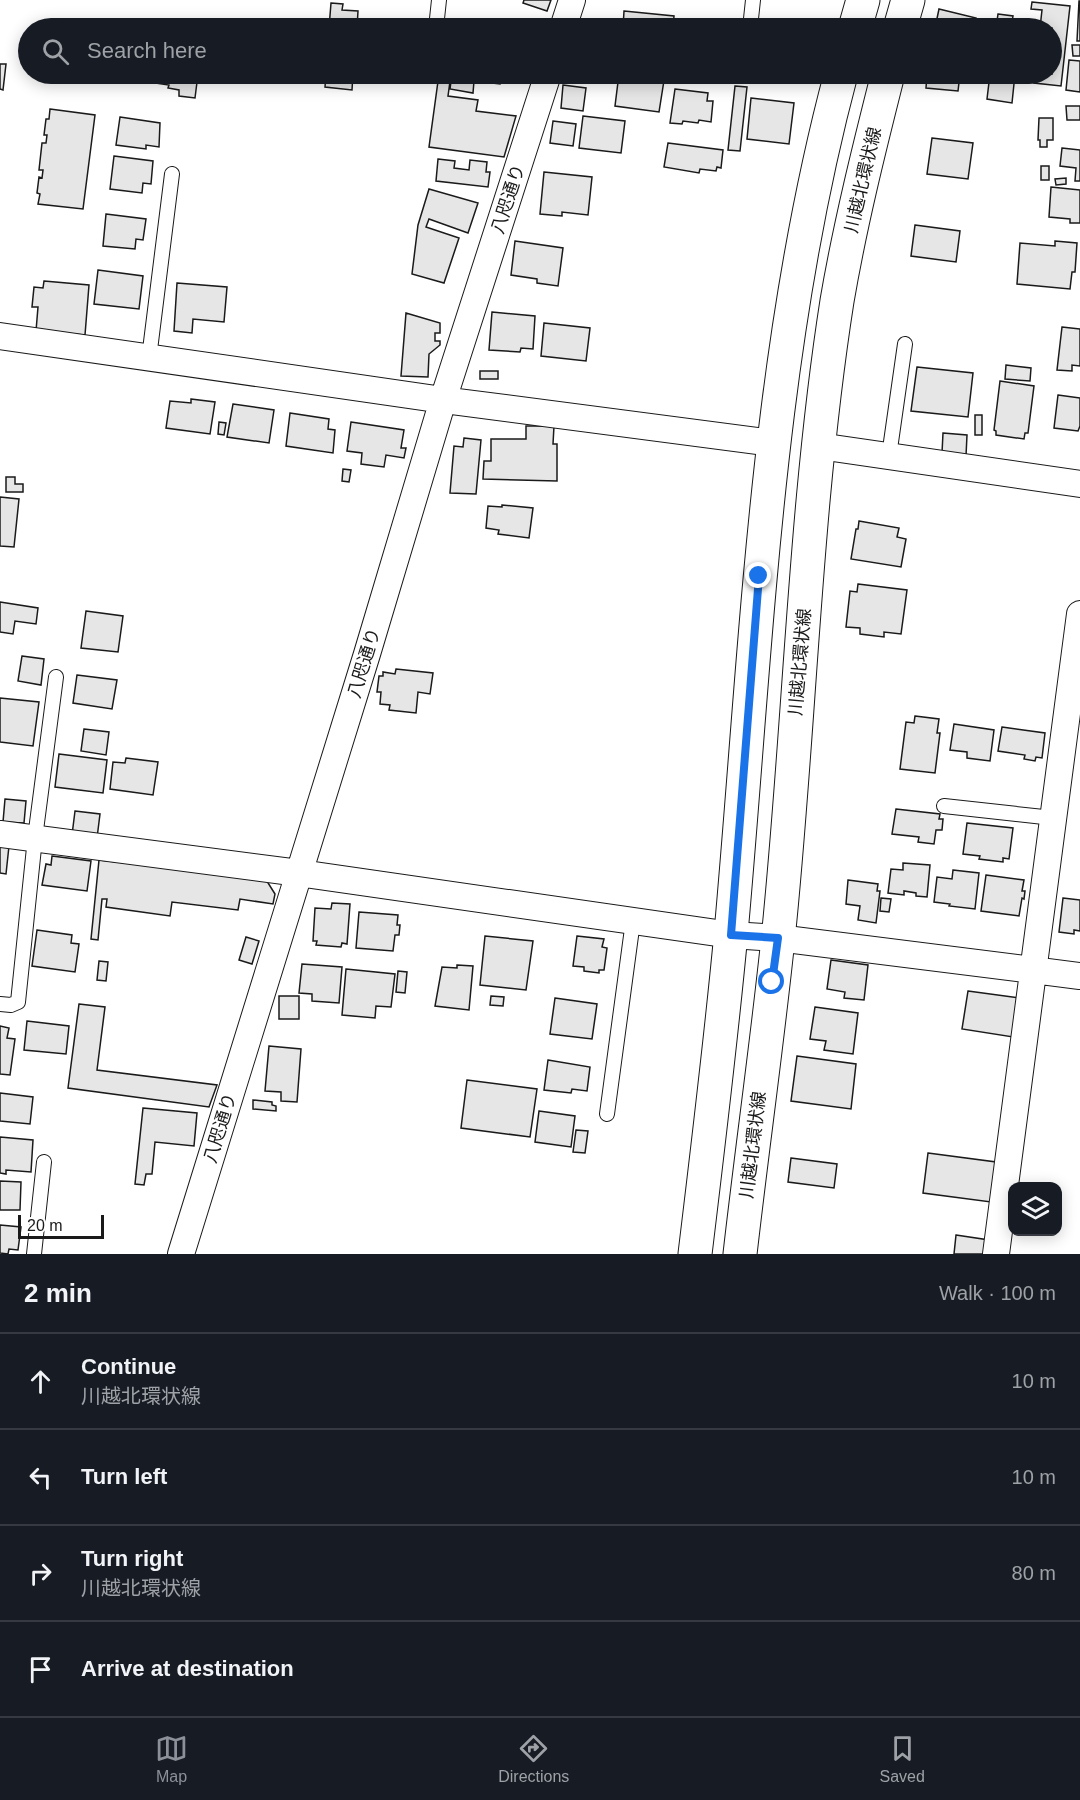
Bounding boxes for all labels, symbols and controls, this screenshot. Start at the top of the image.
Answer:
search box [18,18,1062,84]
icon: search [39,35,72,68]
text: Search here [87,38,207,63]
street label: 川越北環状線 [841,125,885,235]
street label: 八咫通り [487,162,529,236]
route end [745,562,771,588]
street label: 川越北環状線 [785,607,815,717]
street label: 八咫通り [344,626,384,700]
route start [758,968,784,994]
street label: 川越北環状線 [736,1090,770,1200]
street label: 八咫通り [200,1091,240,1165]
map controls [1008,1182,1062,1236]
button: layers [1008,1182,1062,1236]
scale bar [18,1212,104,1240]
text: 20 m [27,1217,63,1234]
text: 2 min [24,1278,92,1308]
text: Walk · 100 m [939,1282,1056,1304]
text: Continue [81,1354,176,1379]
icon: ahead [24,1365,57,1398]
text: 10 m [1012,1370,1056,1392]
text: 川越北環状線 [81,1385,201,1407]
icon: left [24,1461,57,1494]
text: Turn left [81,1464,167,1489]
text: 10 m [1012,1466,1056,1488]
text: Turn right [81,1546,183,1571]
icon: right [24,1557,57,1590]
text: 80 m [1012,1562,1056,1584]
text: 川越北環状線 [81,1577,201,1599]
icon: arrive [24,1653,57,1686]
text: Arrive at destination [81,1656,294,1681]
tab: Map [155,1732,188,1786]
tab: Directions [498,1732,569,1786]
tab: Saved [880,1732,925,1786]

